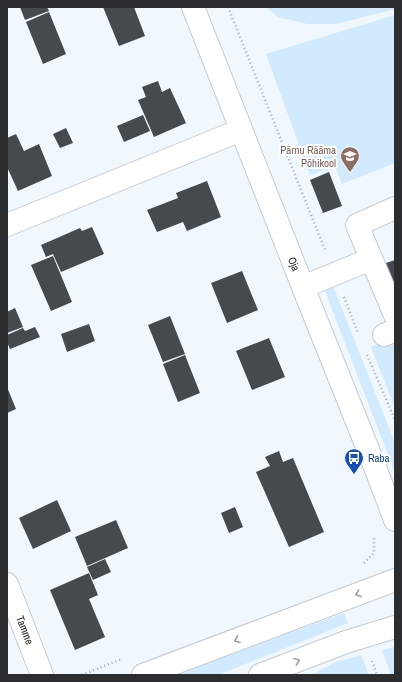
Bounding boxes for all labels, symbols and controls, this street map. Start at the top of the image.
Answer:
place label: Pärnu Rääma Põhikool [280,143,336,170]
school or university icon: Pärnu Rääma Põhikool [339,145,361,173]
street label: Oja [285,255,303,273]
bus stop icon: Raba [343,447,365,475]
place label: Raba [368,451,390,465]
one-way arrow [355,589,362,597]
street label: Tamme [13,614,37,646]
one-way arrow [233,635,240,643]
one-way arrow [293,658,300,666]

